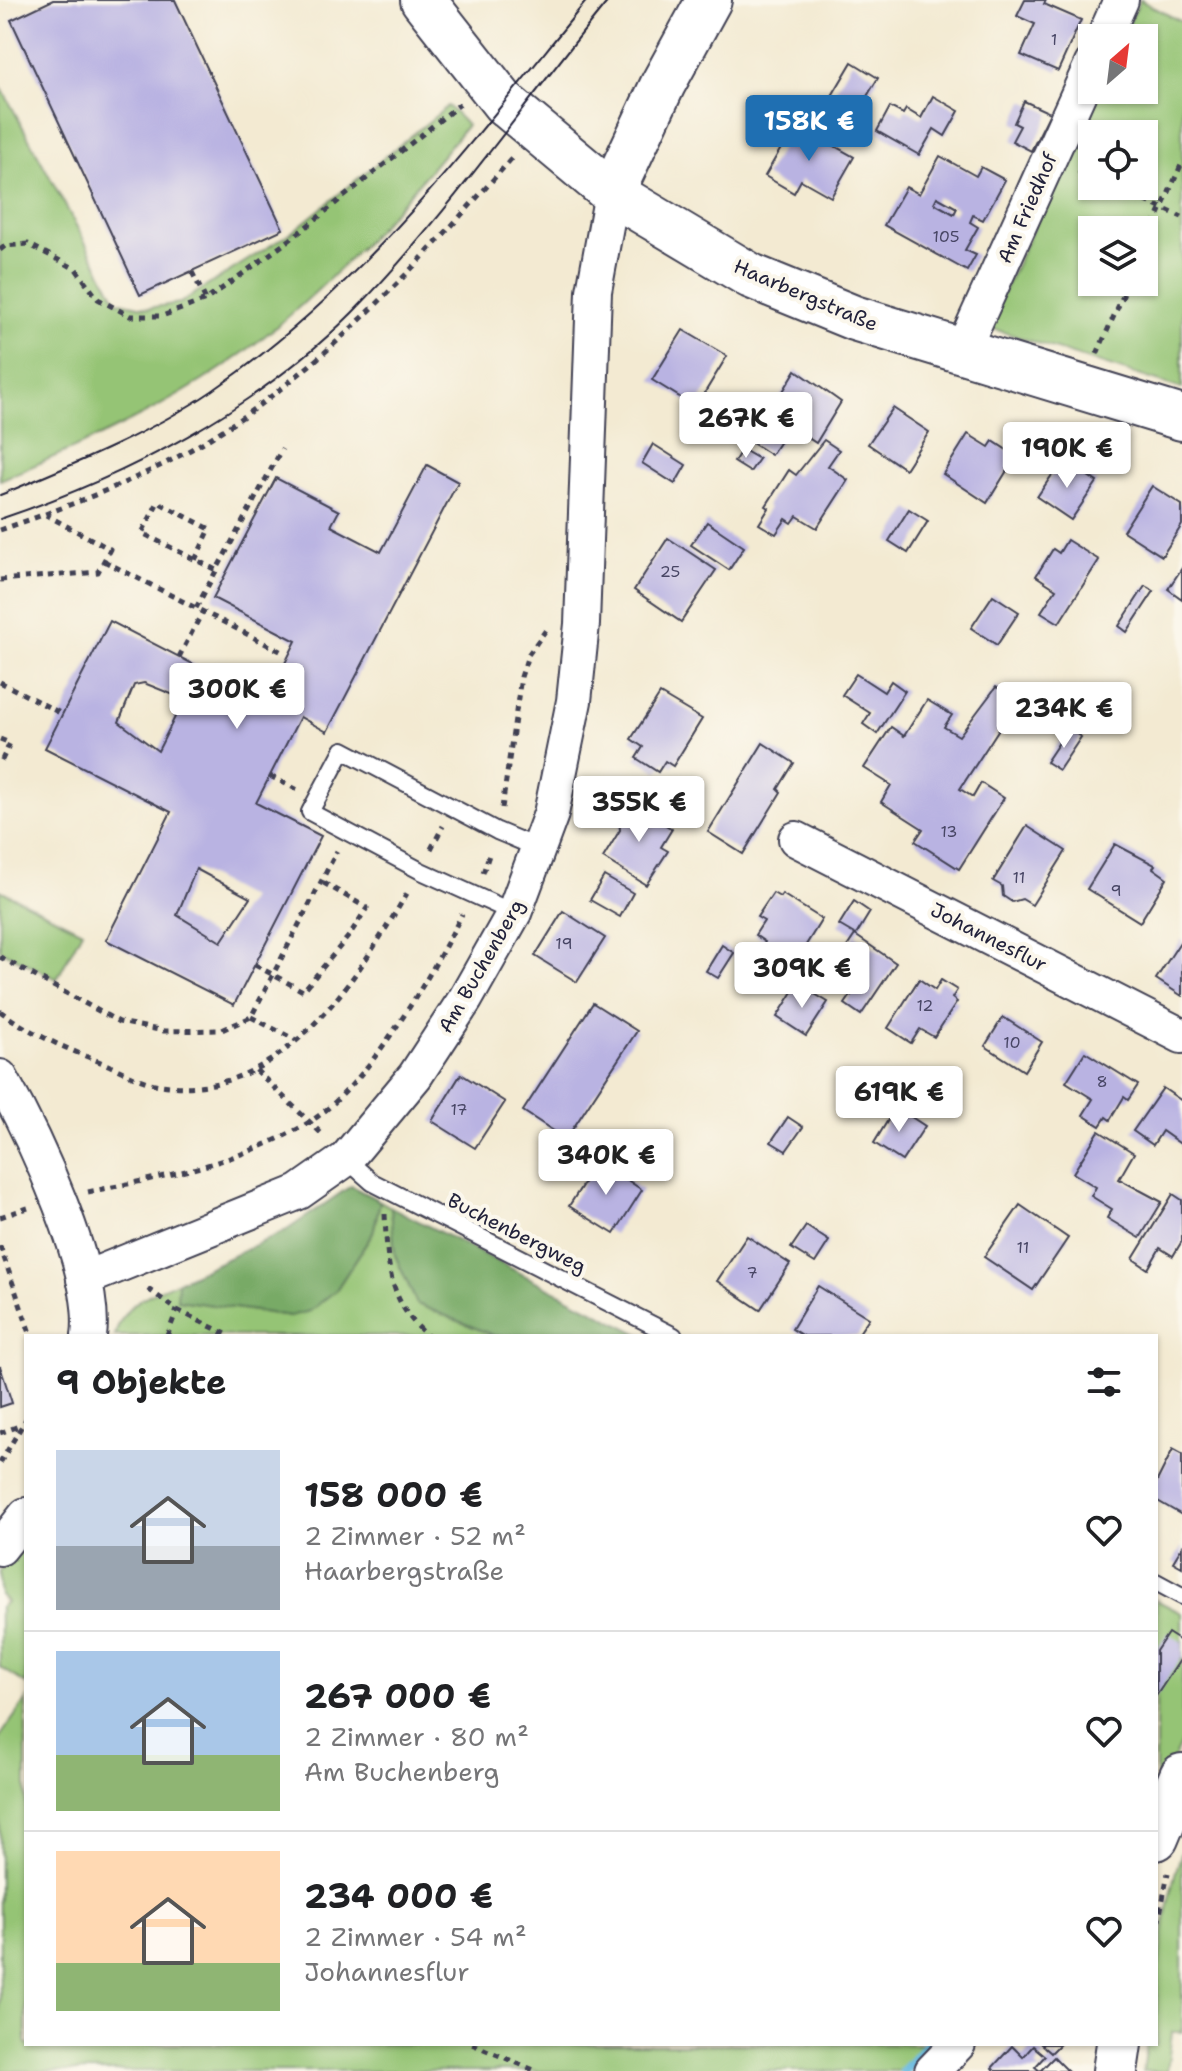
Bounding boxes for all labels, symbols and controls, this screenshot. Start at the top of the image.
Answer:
north arrow [1078,24,1158,104]
map controls [1078,24,1158,296]
house number: 1 [1051,29,1057,50]
pin: 158K € [744,95,874,163]
text: 158K € [764,103,854,138]
button: locate [1078,120,1158,200]
street label: Am Friedhof [991,148,1063,267]
button: layers [1078,216,1158,296]
house number: 105 [932,226,960,247]
street label: Haarbergstraße [730,253,882,337]
pin: 267K € [681,392,811,460]
text: 267K € [697,400,795,435]
pin: 190K € [1002,422,1132,490]
text: 190K € [1021,430,1113,465]
house number: 25 [660,561,680,582]
pin: 300K € [172,663,302,731]
text: 300K € [187,671,287,706]
pin: 234K € [999,682,1129,750]
text: 234K € [1015,690,1113,725]
pin: 355K € [574,776,704,844]
text: 355K € [591,784,687,819]
house number: 13 [940,821,958,842]
house number: 11 [1013,867,1025,888]
house number: 9 [1110,880,1122,901]
street label: Am Buchenberg [432,894,530,1038]
street label: Johannesflur [926,897,1052,977]
house number: 19 [555,933,573,954]
pin: 309K € [737,942,867,1010]
text: 309K € [752,950,852,985]
house number: 12 [916,995,934,1016]
house number: 10 [1003,1032,1021,1053]
pin: 619K € [834,1066,964,1134]
house number: 8 [1096,1071,1108,1092]
text: 619K € [854,1074,944,1109]
house number: 17 [450,1099,468,1120]
pin: 340K € [541,1129,671,1197]
text: 340K € [556,1137,656,1172]
street label: Buchenbergweg [443,1187,591,1279]
house number: 11 [1017,1237,1029,1258]
house number: 7 [746,1262,758,1283]
text: 9 Objekte [56,1359,227,1405]
icon: filters [1082,1360,1126,1404]
text: 158 000 € [304,1472,483,1518]
icon: home [120,1482,216,1578]
icon: heart [1082,1508,1126,1552]
text: 2 Zimmer · 52 m² [304,1518,526,1553]
text: Haarbergstraße [304,1553,504,1588]
text: 267 000 € [304,1673,491,1719]
icon: home [120,1683,216,1779]
icon: heart [1082,1709,1126,1753]
text: 2 Zimmer · 80 m² [304,1719,529,1754]
text: Am Buchenberg [304,1754,499,1789]
text: 234 000 € [304,1873,493,1919]
icon: home [120,1883,216,1979]
icon: heart [1082,1909,1126,1953]
text: 2 Zimmer · 54 m² [304,1919,527,1954]
text: Johannesflur [304,1954,470,1989]

